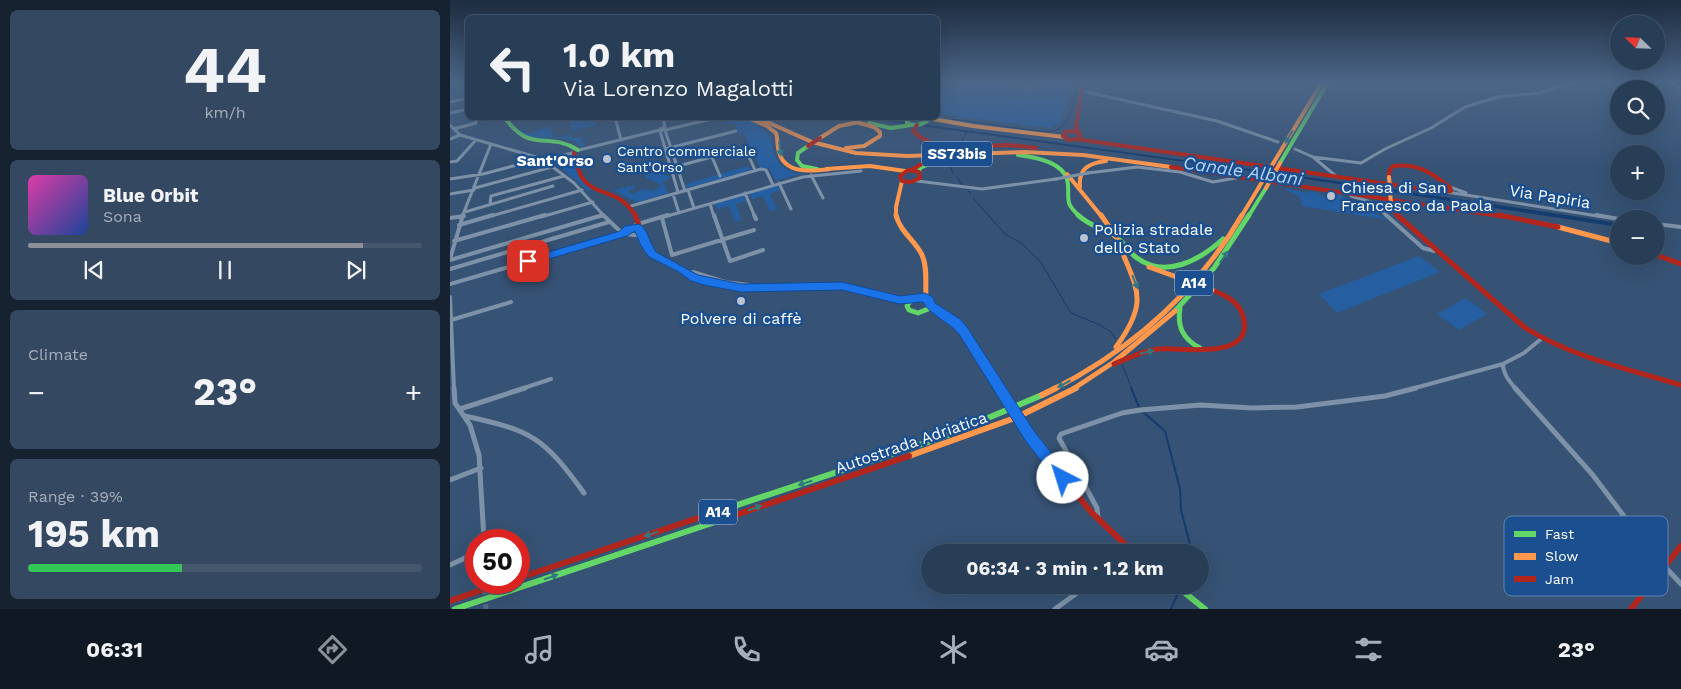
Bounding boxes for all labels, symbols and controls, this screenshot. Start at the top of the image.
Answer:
north arrow [1610,15,1665,70]
map controls [1610,15,1665,265]
text: 44 [183,32,267,108]
text: 1.0 km [563,34,675,76]
icon: left [480,35,545,100]
text: Via Lorenzo Magalotti [563,76,794,101]
button: search [1610,80,1665,135]
text: km/h [204,103,246,122]
one-way arrow [1284,130,1293,143]
one-way arrow [776,141,784,157]
road number: SS73bis [922,142,992,166]
place label: Centro commerciale Sant'Orso [617,143,756,175]
button: + [1610,145,1665,200]
district label: Sant'Orso [516,151,594,170]
water label: Canale Albani [1182,152,1306,189]
marker: Centro commerciale Sant'Orso [601,153,613,165]
place label: Chiesa di San Francesco da Paola [1341,178,1493,215]
street label: Via Papiria [1508,181,1592,212]
text: Blue Orbit [103,184,198,207]
marker: Chiesa di San Francesco da Paola [1325,190,1337,202]
text: Sona [103,207,142,226]
button: − [1610,210,1665,265]
place label: Polizia stradale dello Stato [1094,220,1213,257]
marker: Polizia stradale dello Stato [1078,232,1090,244]
pin [507,240,549,282]
icon: arrive [514,247,542,275]
one-way arrow [1219,250,1229,263]
icon: previous [80,256,108,284]
icon: pause [211,256,239,284]
icon: next [342,256,370,284]
road number: A14 [1175,270,1213,296]
one-way arrow [1132,275,1139,290]
marker: Polvere di caffè [735,295,747,307]
place label: Polvere di caffè [680,309,802,328]
text: Climate [28,345,88,364]
one-way arrow [1139,348,1154,356]
text: 23° [193,370,257,414]
text: − [28,376,45,409]
text: + [405,376,422,409]
one-way arrow [1057,379,1071,388]
street label: Autostrada Adriatica [833,408,990,477]
position arrow [1036,451,1088,503]
one-way arrow [798,480,813,487]
text: Range · 39% [28,487,123,506]
road number: A14 [699,500,737,524]
one-way arrow [747,504,762,512]
text: 195 km [28,512,160,556]
legend [1504,516,1668,596]
text: Fast [1545,526,1574,542]
speed limit sign: 50 [465,529,530,594]
one-way arrow [643,530,658,538]
text: Slow [1545,548,1578,564]
text: 06:34 · 3 min · 1.2 km [966,557,1164,580]
text: Jam [1545,571,1574,587]
one-way arrow [543,573,558,580]
icon: directions [315,632,350,667]
icon: music [522,632,557,667]
icon: phone [729,632,764,667]
icon: climate [936,632,971,667]
icon: car [1144,632,1179,667]
icon: filters [1351,632,1386,667]
text: 06:31 [86,637,143,662]
text: 23° [1558,637,1595,662]

